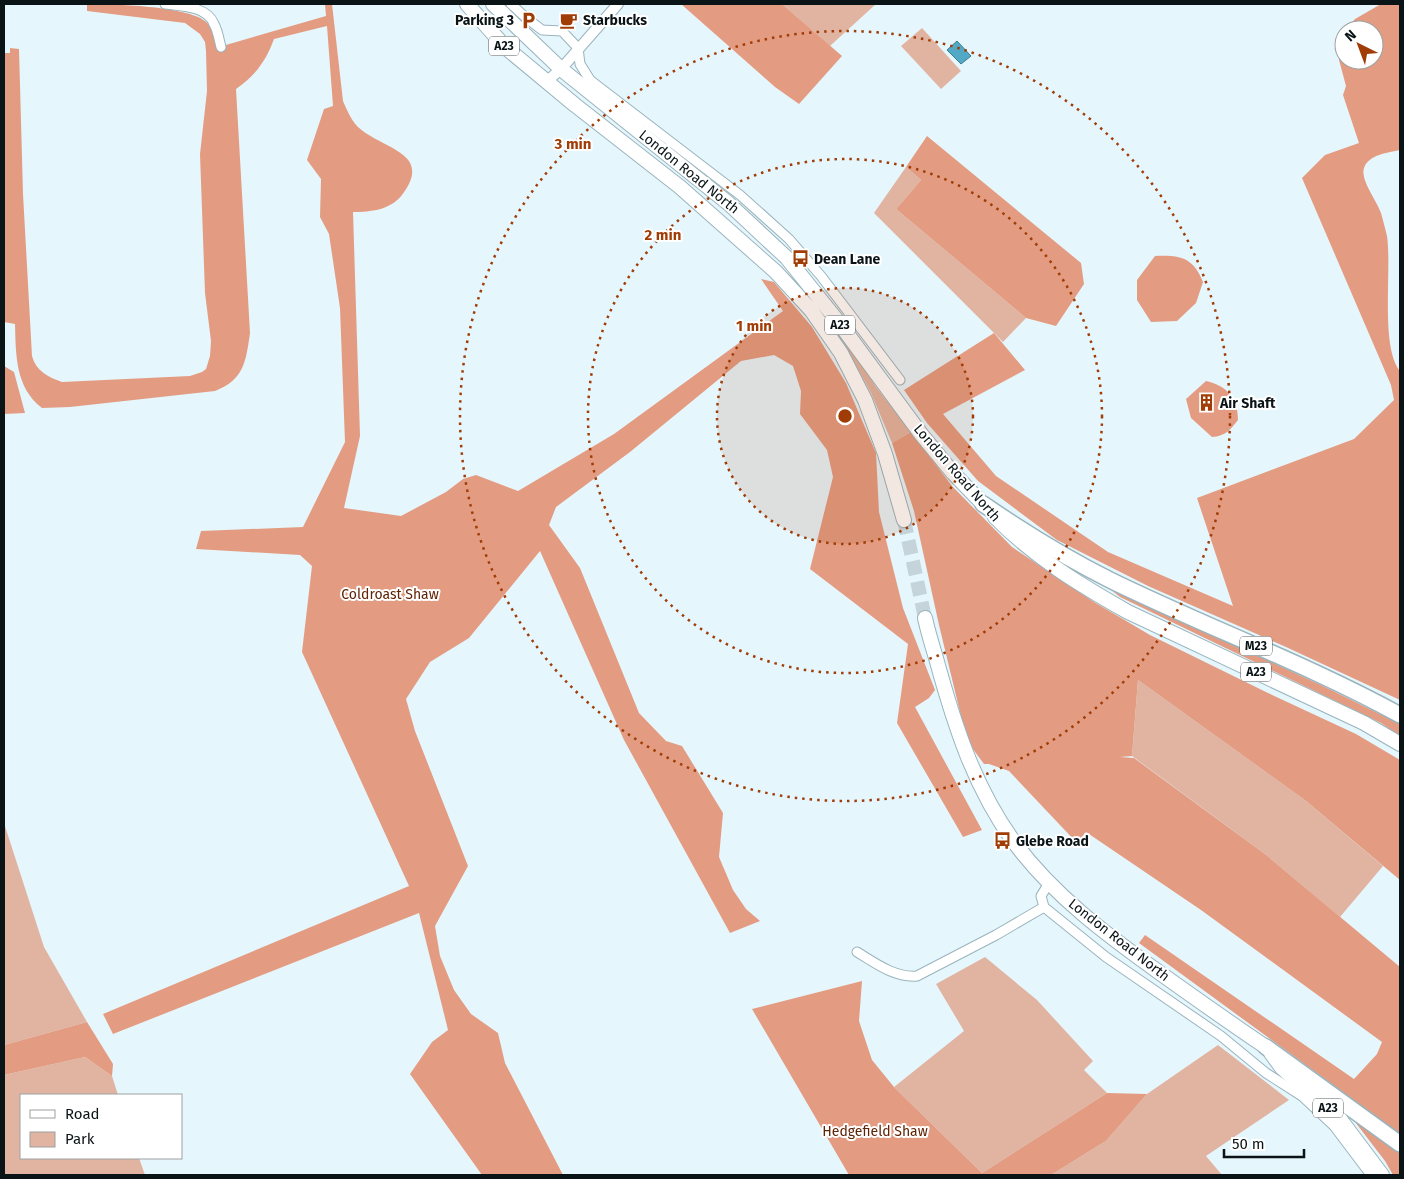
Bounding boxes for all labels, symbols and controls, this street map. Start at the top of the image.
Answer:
parking icon: Parking 3 [518,10,538,30]
cafe icon: Starbucks [559,10,579,30]
place label: Parking 3 [455,12,514,29]
place label: Starbucks [583,12,647,29]
north arrow [1334,20,1384,70]
text: N [1341,26,1360,45]
road number: A23 [489,36,519,56]
street label: London Road North [636,126,742,218]
text: 3 min [554,135,591,153]
text: 2 min [645,226,681,244]
bus stop icon: Dean Lane [790,249,810,269]
place label: Dean Lane [814,251,881,268]
road number: A23 [825,316,855,334]
text: 1 min [736,317,772,335]
building icon: Air Shaft [1196,393,1216,413]
place label: Air Shaft [1219,395,1276,412]
centre of rings [836,407,854,425]
street label: London Road North [910,421,1004,525]
park label: Coldroast Shaw [341,586,439,603]
road number: M23 [1240,636,1272,656]
road number: A23 [1241,662,1271,682]
bus stop icon: Glebe Road [992,831,1012,851]
place label: Glebe Road [1016,833,1089,850]
street label: London Road North [1065,895,1173,985]
legend [20,1094,182,1159]
road number: A23 [1313,1098,1343,1118]
text: Road [65,1105,100,1123]
park label: Hedgefield Shaw [822,1123,928,1140]
scale bar [1224,1126,1304,1158]
text: Park [65,1130,95,1148]
text: 50 m [1232,1135,1265,1153]

